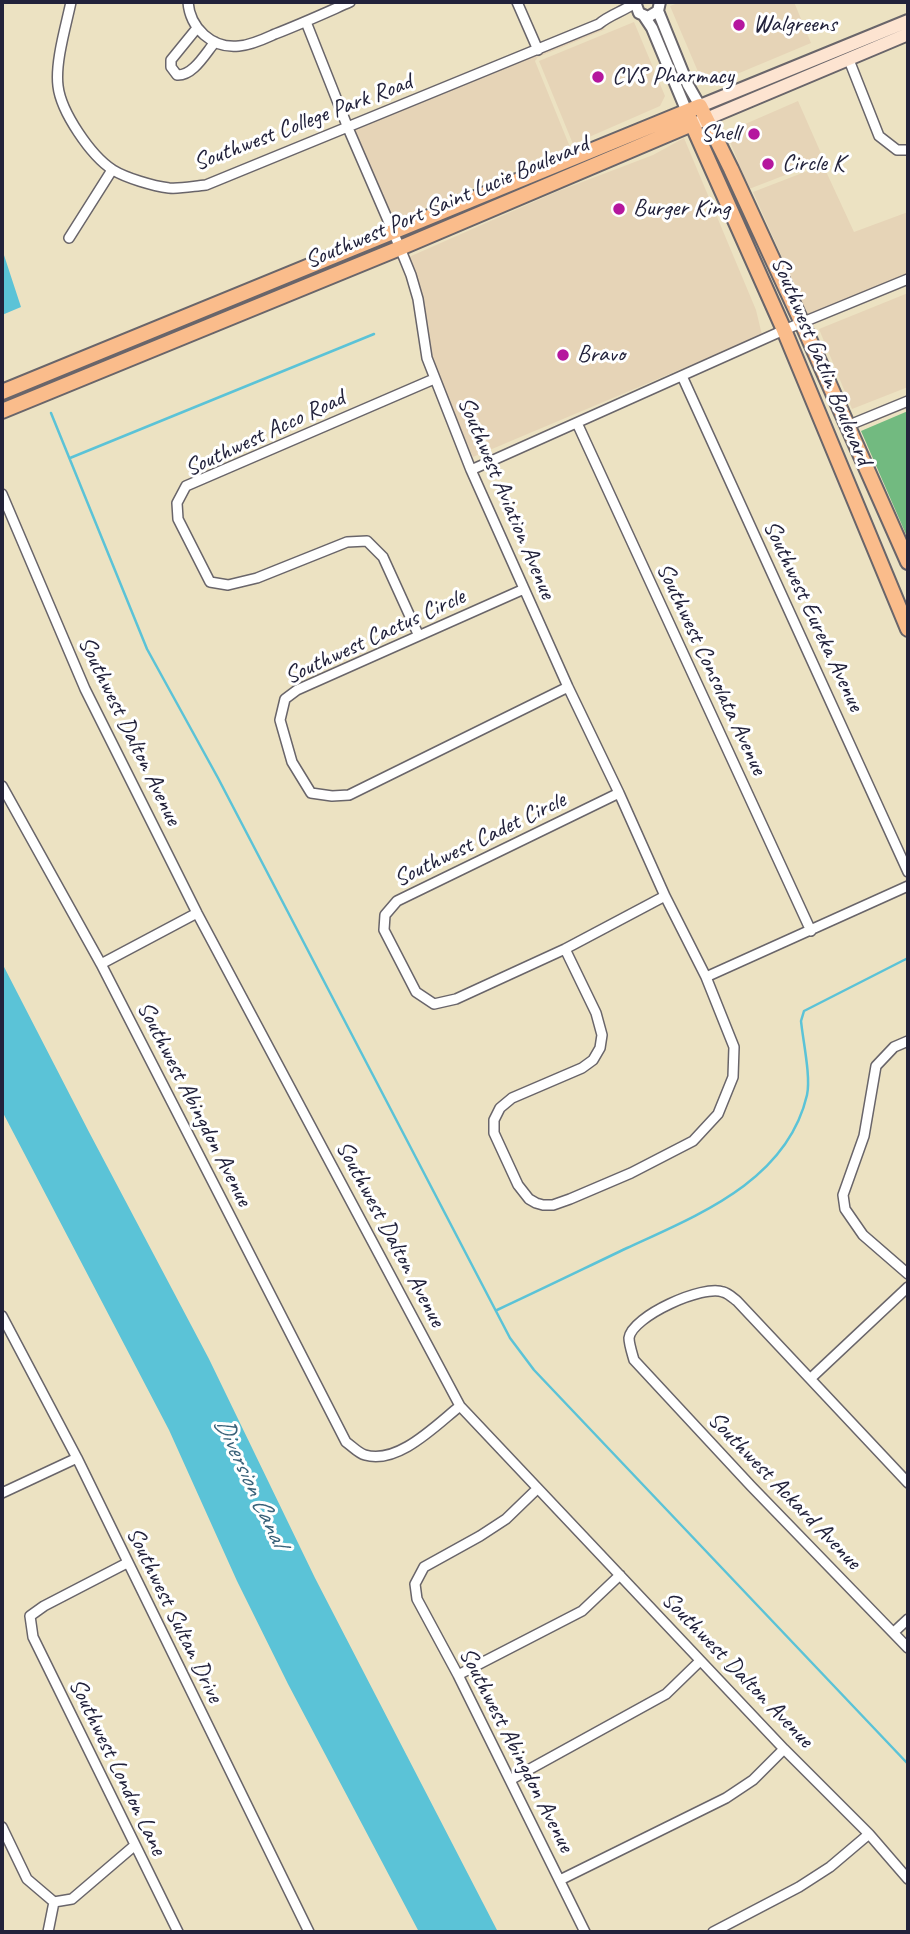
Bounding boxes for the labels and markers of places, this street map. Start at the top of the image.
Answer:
place label: Walgreens [753,11,837,39]
marker: Walgreens [731,17,747,33]
place label: CVS Pharmacy [612,63,734,91]
marker: CVS Pharmacy [590,69,606,85]
place label: Shell [701,120,740,148]
marker: Shell [746,126,762,142]
place label: Circle K [782,150,844,178]
marker: Circle K [760,156,776,172]
place label: Burger King [633,195,730,223]
marker: Burger King [611,201,627,217]
place label: Bravo [577,341,625,369]
marker: Bravo [555,347,571,363]

